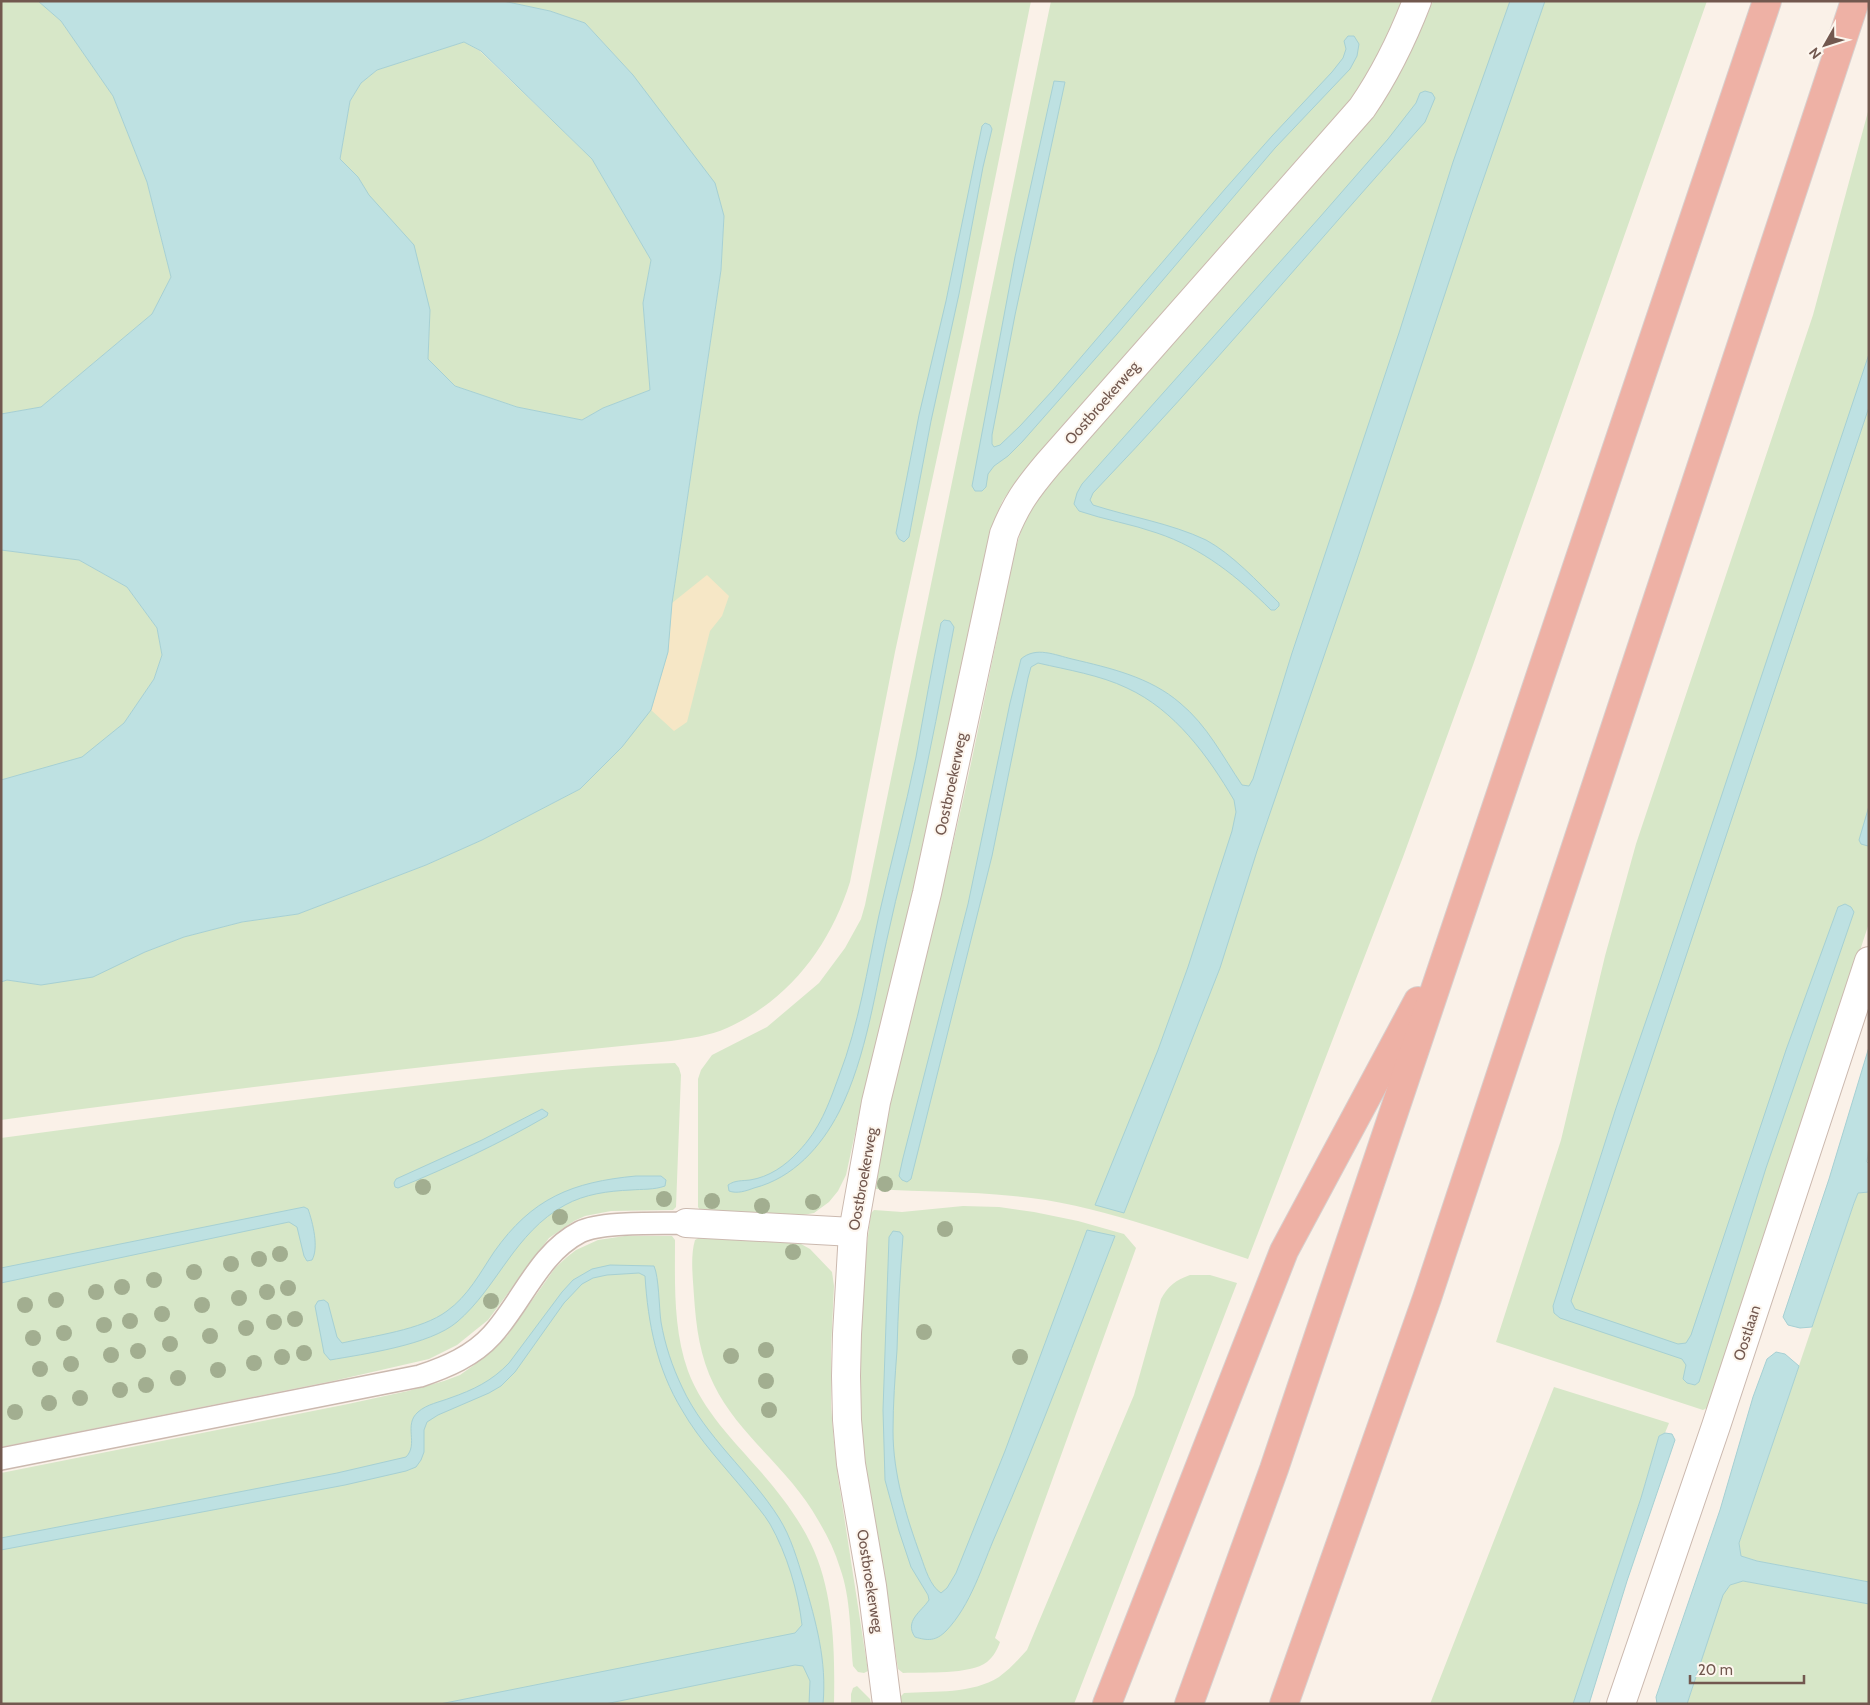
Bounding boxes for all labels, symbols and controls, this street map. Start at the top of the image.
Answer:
north arrow [1800,20,1850,70]
text: N [1805,44,1825,63]
street label: Oostbroekerweg [1061,357,1143,448]
street label: Oostbroekerweg [931,730,971,837]
street label: Oostbroekerweg [845,1125,881,1232]
street label: Oostlaan [1730,1303,1764,1363]
street label: Oostbroekerweg [853,1528,887,1635]
scale bar [1690,1652,1804,1684]
text: 20 m [1698,1661,1733,1679]

